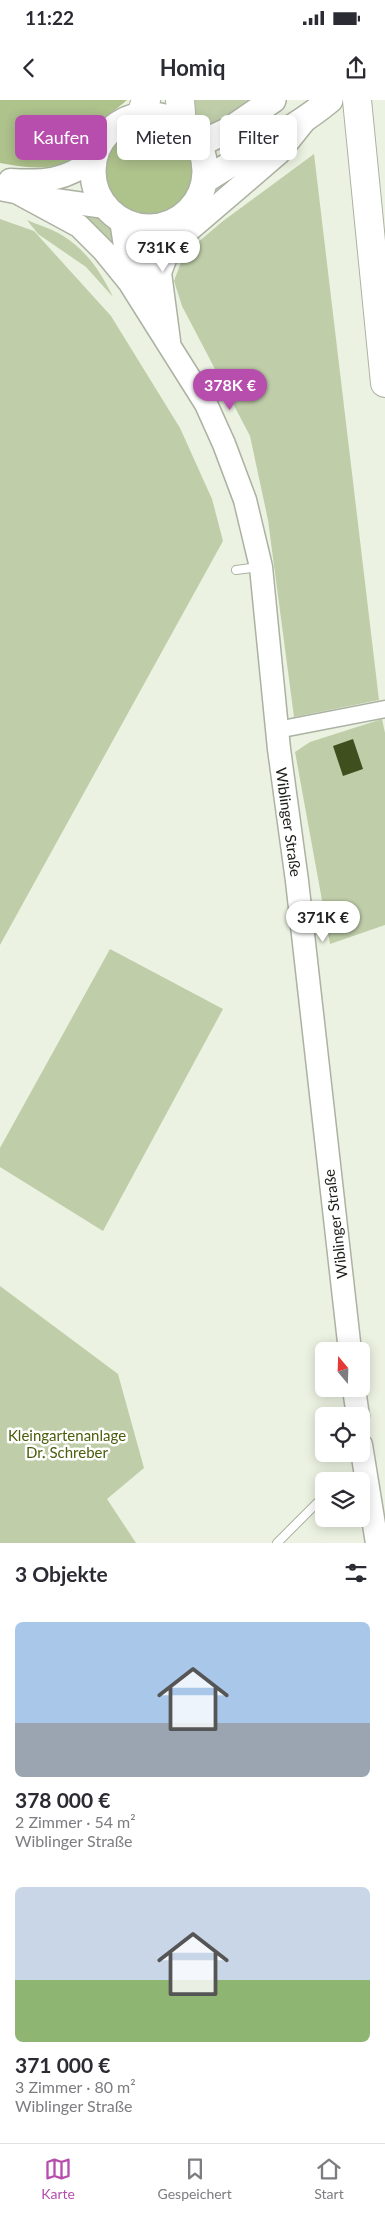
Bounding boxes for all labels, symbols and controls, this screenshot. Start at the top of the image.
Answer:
text: 11:22 [25,6,74,29]
icon: back [15,54,43,82]
text: Homiq [160,54,225,81]
icon: share [342,54,370,82]
chip: Kaufen [15,115,107,160]
chip: Mieten [117,115,210,160]
chip: Filter [220,115,297,160]
pin: 731K € [122,230,204,273]
text: 731K € [137,237,189,256]
pin: 378K € [189,368,271,411]
text: 378K € [204,375,256,394]
street label: Wiblinger Straße [272,766,306,878]
pin: 371K € [282,900,364,943]
text: 371K € [297,907,349,926]
street label: Wiblinger Straße [319,1168,351,1280]
north arrow [315,1342,370,1398]
map controls [315,1342,370,1527]
button: locate [315,1407,370,1462]
park label: Kleingartenanlage Dr. Schreber [8,1426,126,1461]
button: layers [315,1472,370,1527]
icon: filters [342,1559,370,1587]
text: 3 Objekte [15,1561,108,1586]
icon: home [148,1654,238,1744]
text: 378 000 € [15,1787,110,1812]
text: 2 Zimmer · 54 m² [15,1812,136,1831]
text: Wiblinger Straße [15,1831,133,1850]
icon: home [148,1919,238,2009]
text: 371 000 € [15,2052,110,2077]
text: 3 Zimmer · 80 m² [15,2077,136,2096]
text: Wiblinger Straße [15,2096,133,2115]
tab: Karte [41,2155,75,2202]
tab: Gespeichert [158,2155,232,2202]
tab: Start [314,2155,344,2202]

